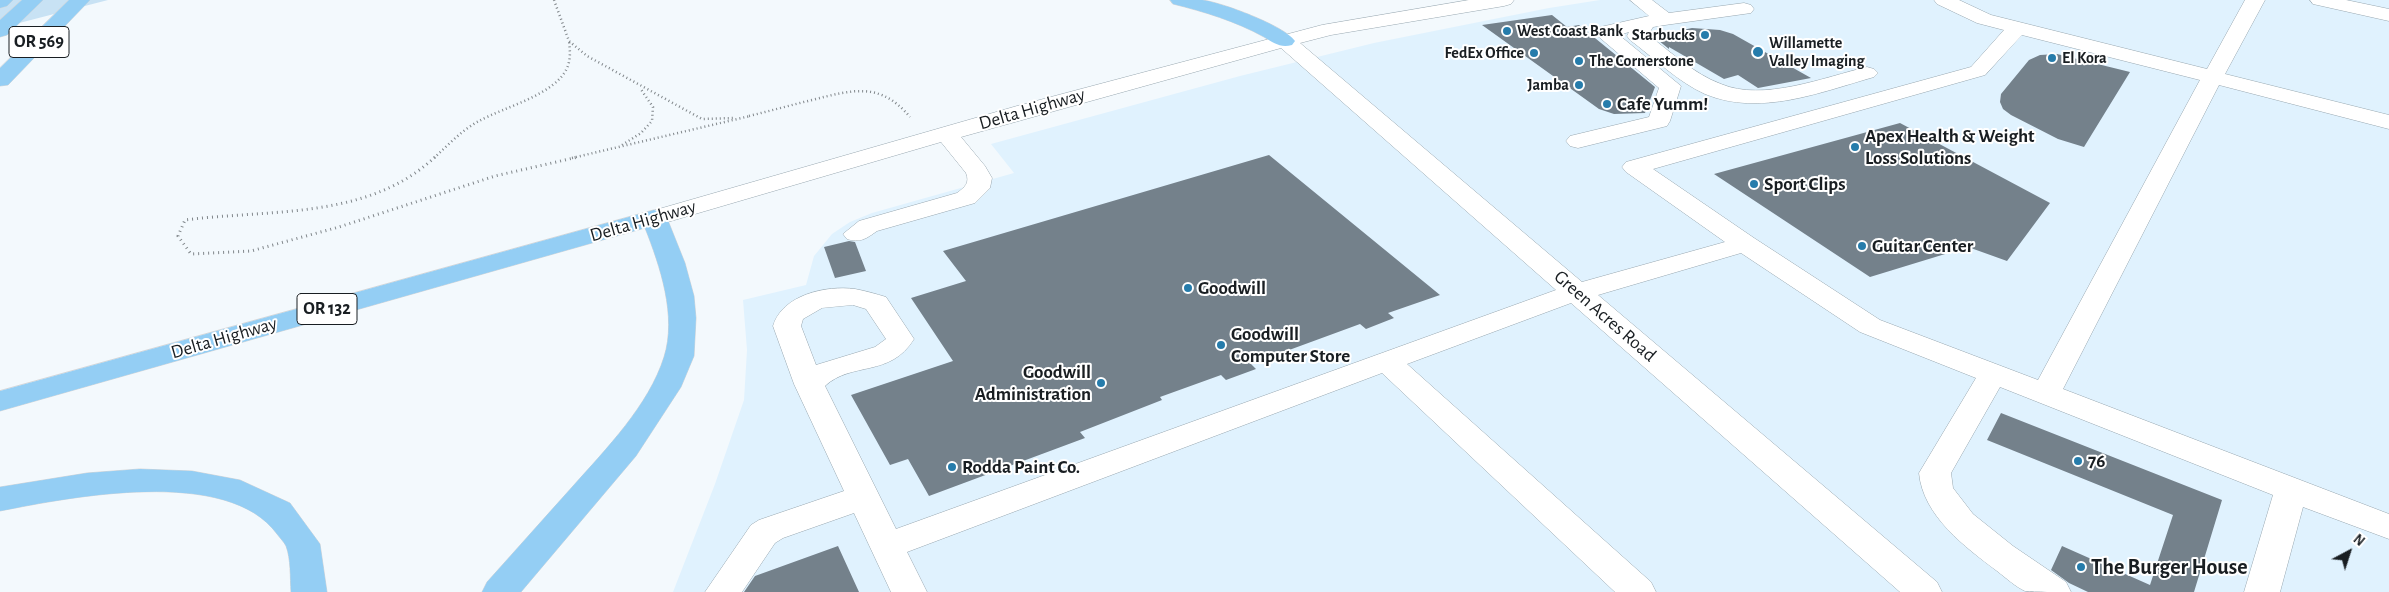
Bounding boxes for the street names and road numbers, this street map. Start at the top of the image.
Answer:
road number: OR 569 [9,27,69,58]
street label: Delta Highway [976,83,1088,135]
street label: Delta Highway [587,195,699,247]
street label: Green Acres Road [1549,265,1661,367]
road number: OR 132 [297,294,357,324]
street label: Delta Highway [168,312,280,364]

